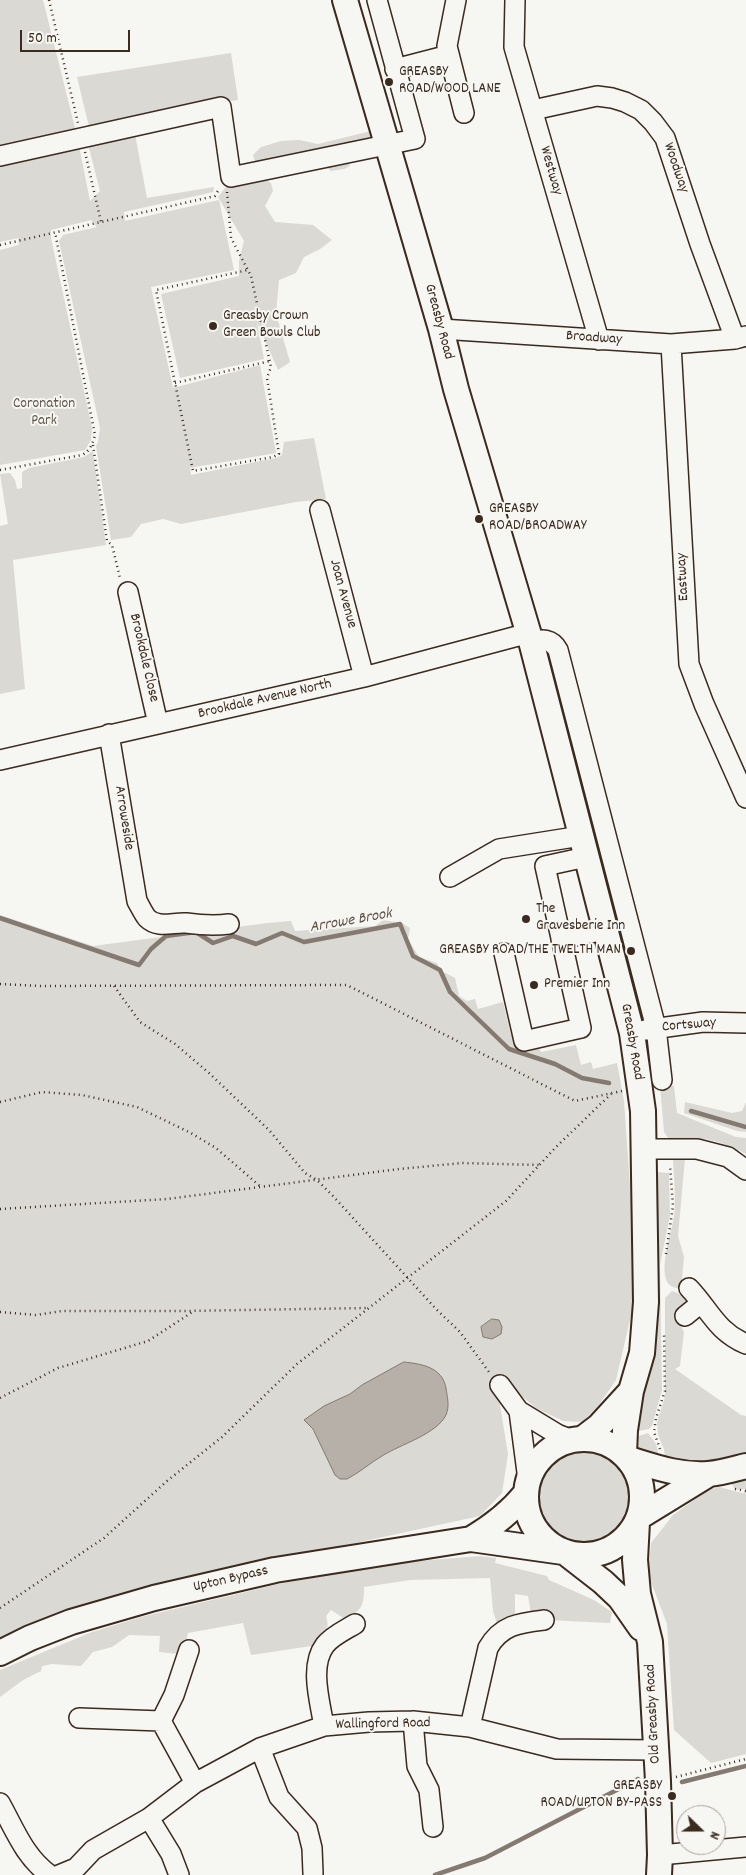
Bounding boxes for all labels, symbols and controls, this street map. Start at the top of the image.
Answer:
scale bar [22,20,132,52]
text: 50 m [28,28,57,50]
place label: GREASBY ROAD/WOOD LANE [399,64,501,99]
marker: GREASBY ROAD/WOOD LANE [383,76,395,88]
street label: Woodway [658,141,692,195]
street label: Westway [534,145,566,197]
street label: Greasby Road [419,282,457,362]
place label: Greasby Crown Green Bowls Club [223,308,320,343]
marker: Greasby Crown Green Bowls Club [207,320,219,332]
street label: Broadway [565,328,623,350]
park label: Coronation Park [13,396,75,431]
place label: GREASBY ROAD/BROADWAY [489,501,586,536]
marker: GREASBY ROAD/BROADWAY [473,513,485,525]
street label: Eastway [674,552,694,602]
street label: Joan Avenue [324,558,360,630]
street label: Brookdale Close [124,612,162,704]
street label: Brookdale Avenue North [197,676,333,724]
street label: Arroweside [109,785,137,851]
place label: The Gravesberie Inn [536,901,625,936]
water label: Arrowe Brook [308,905,394,939]
marker: The Gravesberie Inn [520,913,532,925]
place label: GREASBY ROAD/THE TWELTH MAN [439,942,621,960]
marker: GREASBY ROAD/THE TWELTH MAN [625,945,637,957]
place label: Premier Inn [544,976,610,994]
marker: Premier Inn [528,979,540,991]
street label: Greasby Road [615,1002,647,1082]
street label: Cortsway [661,1015,717,1037]
street label: Upton Bypass [192,1563,270,1597]
street label: Old Greasby Road [642,1664,666,1764]
street label: Wallingford Road [335,1715,431,1735]
place label: GREASBY ROAD/UPTON BY-PASS [540,1778,662,1813]
marker: GREASBY ROAD/UPTON BY-PASS [666,1790,678,1802]
north arrow [676,1805,726,1855]
text: N [703,1828,725,1842]

